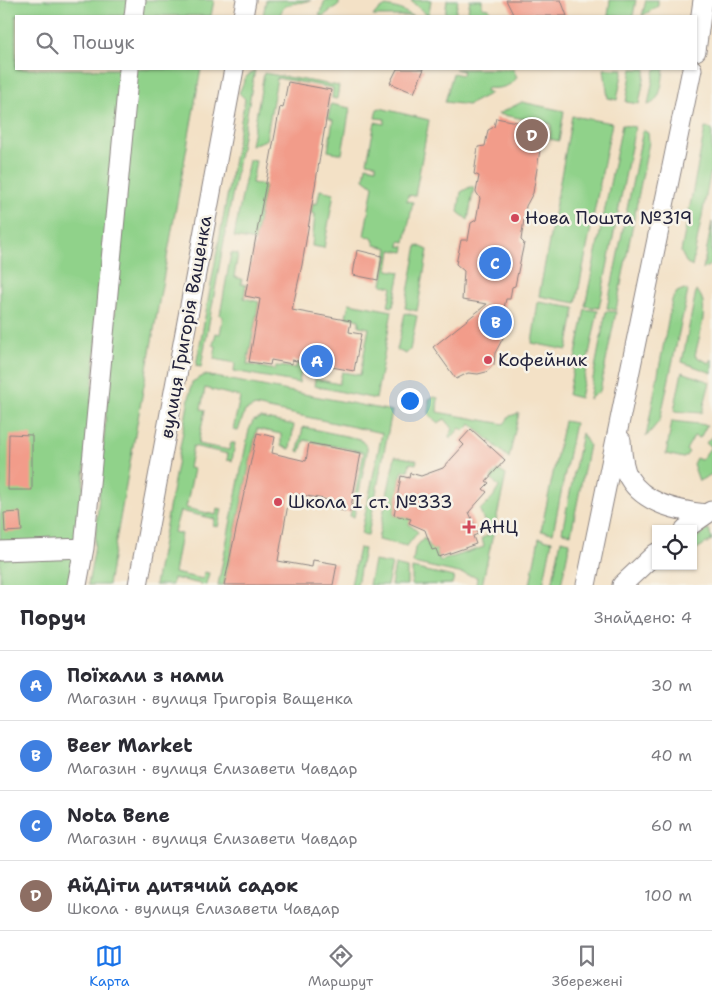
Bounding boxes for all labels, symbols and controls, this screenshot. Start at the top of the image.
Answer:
search box [15,15,697,70]
icon: search [33,29,61,57]
text: Пошук [73,30,135,55]
pin: D [516,116,548,154]
place label: Нова Пошта №319 [525,206,692,230]
marker: Нова Пошта №319 [509,212,521,224]
street label: вулиця Григорія Ващенка [155,214,217,440]
pin: C [479,244,511,282]
pin: B [480,303,512,341]
pin: A [301,342,333,380]
place label: Кофейник [498,348,588,372]
marker: Кофейник [482,354,494,366]
your location [397,388,423,414]
place label: Школа І ст. №333 [288,490,453,514]
marker: Школа І ст. №333 [272,496,284,508]
place label: АНЦ [479,515,518,539]
marker: АНЦ [463,521,475,533]
map controls [652,525,697,570]
button: locate [652,525,697,570]
text: Поруч [20,604,86,632]
text: Знайдено: 4 [594,607,692,628]
text: Поїхали з нами [67,663,224,688]
text: A [30,675,42,696]
text: 30 m [651,675,692,696]
text: Магазин · вулиця Григорія Ващенка [67,688,353,709]
text: Beer Market [67,733,192,758]
text: B [31,745,41,766]
text: 40 m [650,745,692,766]
text: Магазин · вулиця Єлизавети Чавдар [67,758,357,779]
text: Nota Bene [67,803,170,828]
text: C [31,815,41,836]
text: 60 m [651,815,692,836]
text: Магазин · вулиця Єлизавети Чавдар [67,828,357,849]
text: АйДіти дитячий садок [67,873,298,898]
text: D [30,885,42,906]
text: 100 m [644,885,692,906]
text: Школа · вулиця Єлизавети Чавдар [67,898,340,919]
tab: Карта [89,942,129,990]
tab: Маршрут [308,942,373,990]
tab: Збережені [552,942,623,990]

